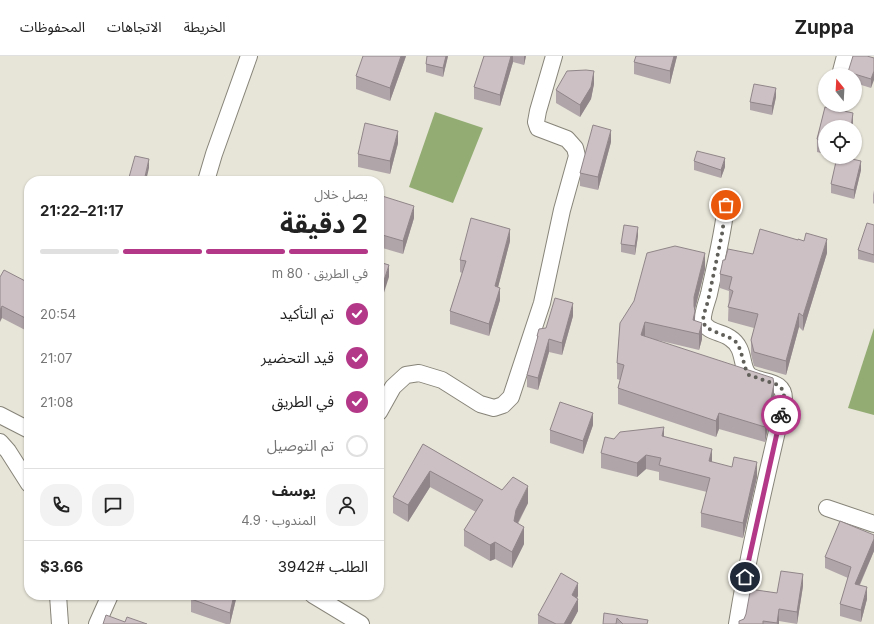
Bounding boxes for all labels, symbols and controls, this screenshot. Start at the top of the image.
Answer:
text: Zuppa [794,16,854,39]
text: المحفوظات [20,18,85,35]
text: الاتجاهات [107,18,162,35]
text: الخريطة [184,18,226,35]
north arrow [818,68,862,112]
map controls [818,68,862,164]
button: locate [818,120,862,164]
text: يصل خلال [314,186,368,202]
pin [709,188,743,222]
icon: bag [715,194,737,216]
text: 21:17–21:22 [40,201,123,220]
text: 2 دقيقة [280,208,368,239]
text: في الطريق · 80 m [272,265,368,281]
icon: check [346,303,368,325]
text: تم التأكيد [280,304,334,323]
text: 20:54 [40,306,76,322]
icon: check [346,347,368,369]
text: قيد التحضير [261,348,334,367]
text: 21:07 [40,350,72,366]
icon: check [346,391,368,413]
text: في الطريق [272,392,334,411]
text: 21:08 [40,394,73,410]
courier [761,395,801,435]
icon: bike [770,404,792,426]
text: تم التوصيل [267,436,334,455]
text: يوسف [272,481,316,500]
button: phone [40,484,82,526]
button: chat [92,484,134,526]
button: person [326,484,368,526]
text: المندوب · 4.9 [241,512,316,528]
text: $3.66 [40,557,83,576]
text: الطلب #3942 [278,557,368,576]
pin [728,560,762,594]
icon: home [734,566,756,588]

